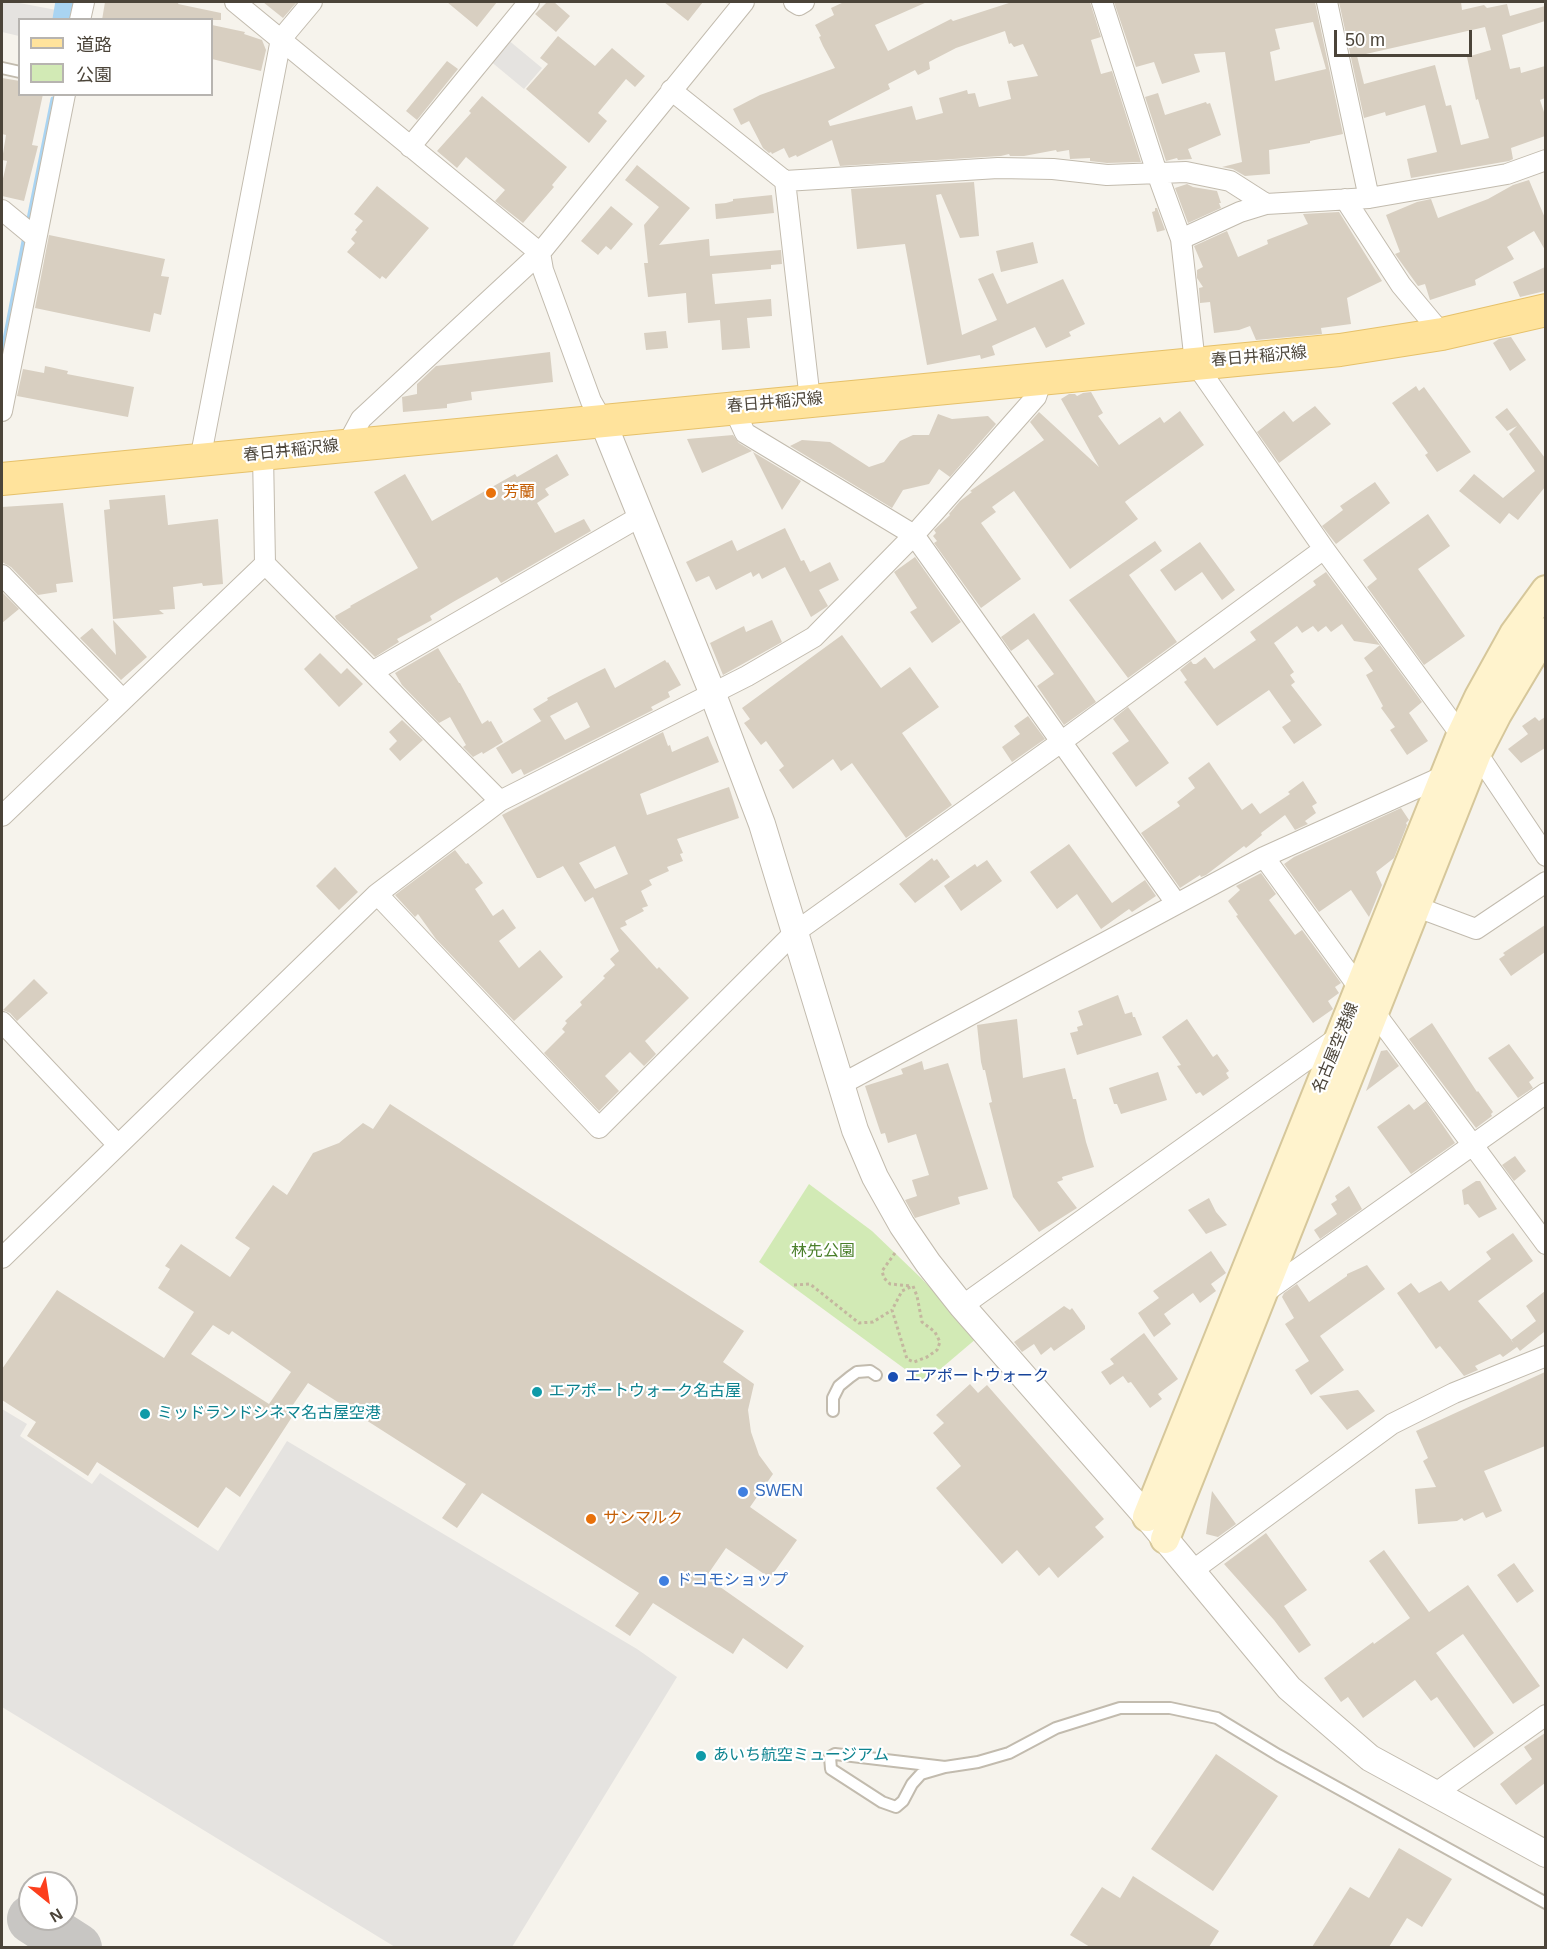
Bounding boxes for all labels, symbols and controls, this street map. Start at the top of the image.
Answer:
legend [18,18,213,96]
scale bar [1337,18,1475,56]
text: 50 m [1345,30,1385,50]
text: 道路 [76,35,112,55]
text: 公園 [76,65,112,85]
street label: 春日井稲沢線 [1210,343,1308,371]
street label: 春日井稲沢線 [726,389,824,417]
street label: 春日井稲沢線 [242,436,340,466]
place label: 芳蘭 [503,483,535,503]
marker: 芳蘭 [484,486,498,500]
street label: 名古屋空港線 [1309,1000,1363,1096]
park label: 林先公園 [791,1242,855,1262]
place label: エアポートウォーク [905,1367,1049,1387]
marker: エアポートウォーク [886,1370,900,1384]
place label: エアポートウォーク名古屋 [549,1382,741,1402]
marker: エアポートウォーク名古屋 [530,1385,544,1399]
place label: ミッドランドシネマ名古屋空港 [157,1404,381,1424]
marker: ミッドランドシネマ名古屋空港 [138,1407,152,1421]
place label: SWEN [755,1482,803,1502]
marker: SWEN [736,1485,750,1499]
place label: サンマルク [603,1509,683,1529]
marker: サンマルク [584,1512,598,1526]
place label: ドコモショップ [676,1571,788,1591]
marker: ドコモショップ [657,1574,671,1588]
place label: あいち航空ミュージアム [713,1746,889,1766]
marker: あいち航空ミュージアム [694,1749,708,1763]
north arrow [18,1871,78,1931]
text: N [47,1905,66,1926]

